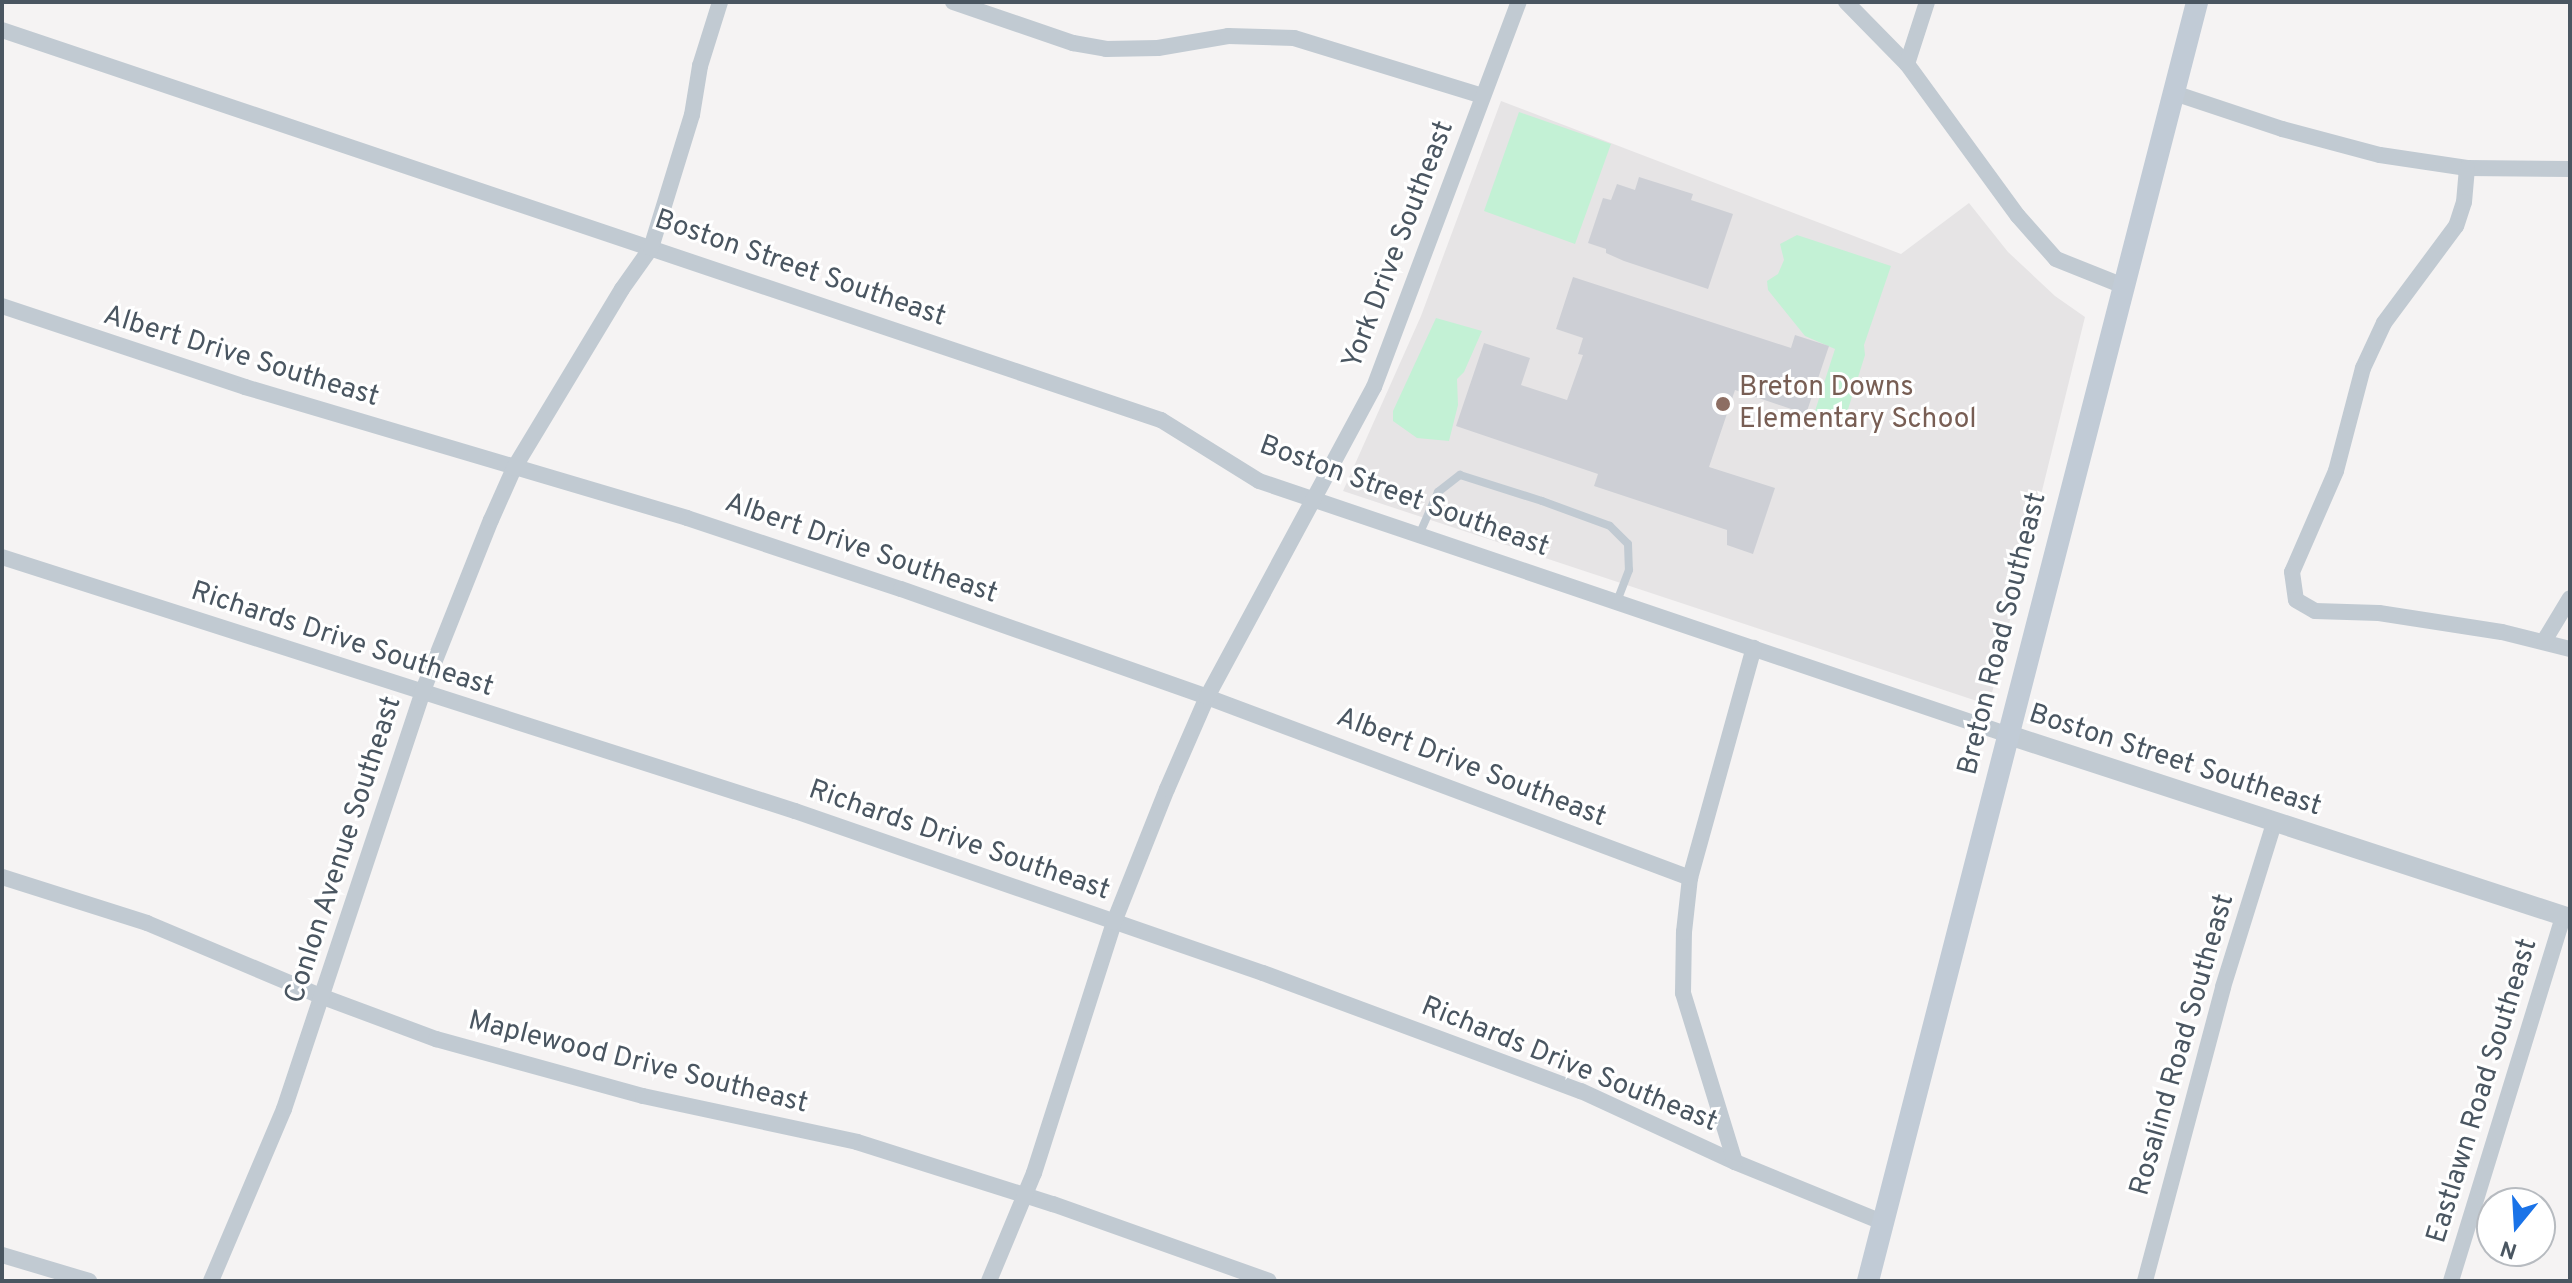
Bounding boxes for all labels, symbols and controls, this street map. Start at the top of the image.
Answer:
street label: York Drive Southeast [1336,116,1462,374]
street label: Boston Street Southeast [650,203,950,335]
street label: Albert Drive Southeast [99,299,383,415]
place label: Breton Downs Elementary School [1739,371,1977,437]
marker: Breton Downs Elementary School [1714,395,1732,413]
street label: Boston Street Southeast [1255,429,1553,565]
street label: Albert Drive Southeast [720,487,1002,611]
street label: Breton Road Southeast [1952,489,2054,779]
street label: Richards Drive Southeast [186,575,498,705]
street label: Conlon Avenue Southeast [278,692,410,1008]
street label: Boston Street Southeast [2025,698,2325,824]
street label: Albert Drive Southeast [1331,701,1611,835]
street label: Richards Drive Southeast [804,774,1114,908]
street label: Rosalind Road Southeast [2124,890,2242,1200]
street label: Eastlawn Road Southeast [2421,935,2545,1247]
street label: Richards Drive Southeast [1416,990,1722,1140]
street label: Maplewood Drive Southeast [465,1005,811,1121]
north arrow [2476,1187,2556,1267]
text: N [2497,1233,2521,1264]

